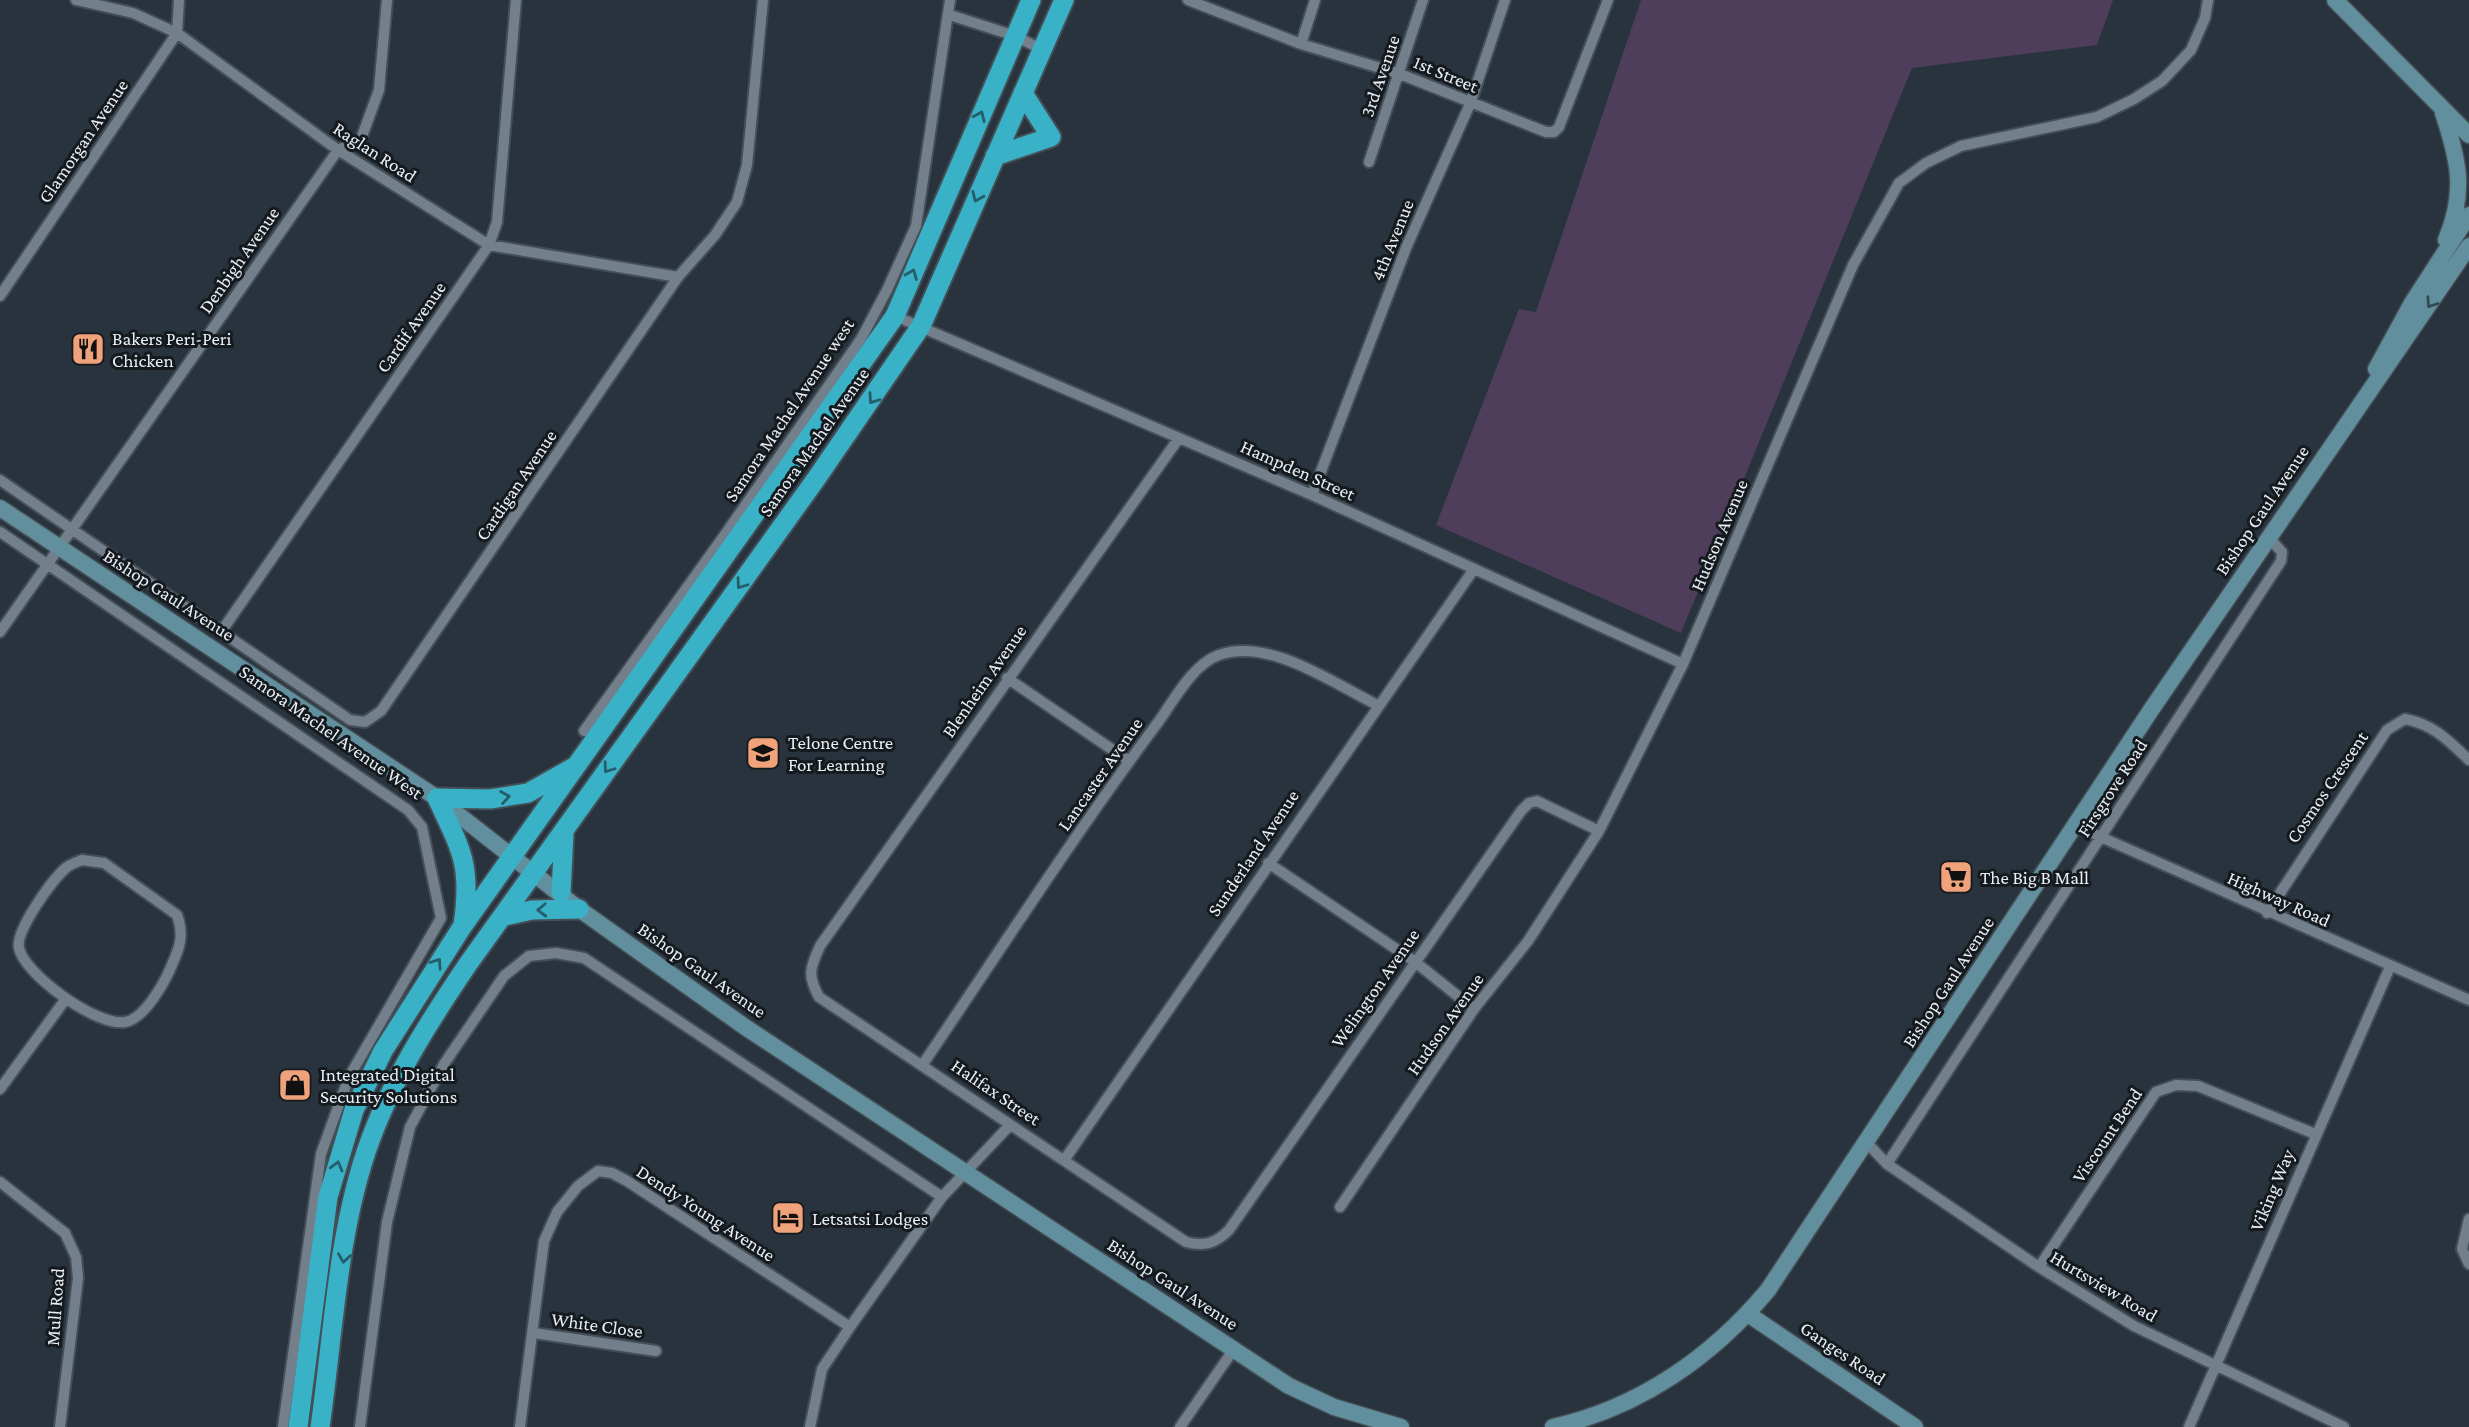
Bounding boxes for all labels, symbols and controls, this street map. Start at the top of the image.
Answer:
street label: 3rd Avenue [1356,32,1404,120]
street label: 1st Street [1411,51,1482,97]
street label: Glamorgan Avenue [34,75,132,207]
one-way arrow [972,111,986,123]
street label: Raglan Road [330,117,420,187]
one-way arrow [971,190,985,202]
street label: 4th Avenue [1366,196,1418,284]
street label: Denbigh Avenue [195,203,283,317]
one-way arrow [903,269,917,281]
street label: Cardif Avenue [372,277,450,377]
one-way arrow [2427,295,2439,308]
street label: Samora Machel Avenue west [719,314,859,506]
place label: Bakers Peri-Peri Chicken [112,328,232,371]
restaurant icon: Bakers Peri-Peri Chicken [69,330,107,368]
street label: Samora Machel Avenue [754,363,874,521]
one-way arrow [869,391,881,404]
street label: Cardigan Avenue [471,426,561,544]
street label: Hampden Street [1237,435,1359,505]
street label: Bishop Gaul Avenue [2211,441,2313,579]
street label: Hudson Avenue [1686,476,1752,594]
street label: Bishop Gaul Avenue [100,545,238,645]
one-way arrow [737,576,749,589]
street label: Blenheim Avenue [937,621,1031,741]
street label: Samora Machel Avenue West [235,661,427,804]
street label: Lancaster Avenue [1053,713,1147,835]
street label: Cosmos Crescent [2282,727,2372,847]
place label: Telone Centre For Learning [788,732,893,775]
school or university icon: Telone Centre For Learning [744,734,782,772]
street label: Firsgrove Road [2073,735,2151,841]
one-way arrow [604,760,616,773]
street label: Sunderland Avenue [1203,786,1303,920]
one-way arrow [499,789,511,804]
supermarket icon: The Big B Mall [1937,858,1975,896]
place label: The Big B Mall [1980,867,2089,888]
street label: Highway Road [2224,867,2334,931]
one-way arrow [536,903,547,918]
street label: Bishop Gaul Avenue [1898,913,1998,1051]
street label: Bishop Gaul Avenue [634,918,770,1022]
street label: Welington Avenue [1326,925,1424,1051]
one-way arrow [429,958,442,971]
street label: Hudson Avenue [1402,969,1488,1079]
street label: Halifax Street [948,1055,1045,1130]
place label: Integrated Digital Security Solutions [320,1064,457,1107]
shop icon: Integrated Digital Security Solutions [276,1066,314,1104]
street label: Viscount Bend [2068,1084,2146,1186]
street label: Viking Way [2245,1146,2299,1234]
one-way arrow [328,1160,343,1172]
street label: Dendy Young Avenue [633,1160,779,1266]
hotel icon: Letsatsi Lodges [769,1199,807,1237]
place label: Letsatsi Lodges [812,1208,928,1229]
street label: Bishop Gaul Avenue [1104,1234,1242,1334]
street label: Hurtsview Road [2047,1246,2161,1326]
one-way arrow [336,1252,351,1263]
street label: Mull Road [42,1267,68,1347]
street label: White Close [550,1308,644,1342]
street label: Ganges Road [1796,1317,1890,1389]

